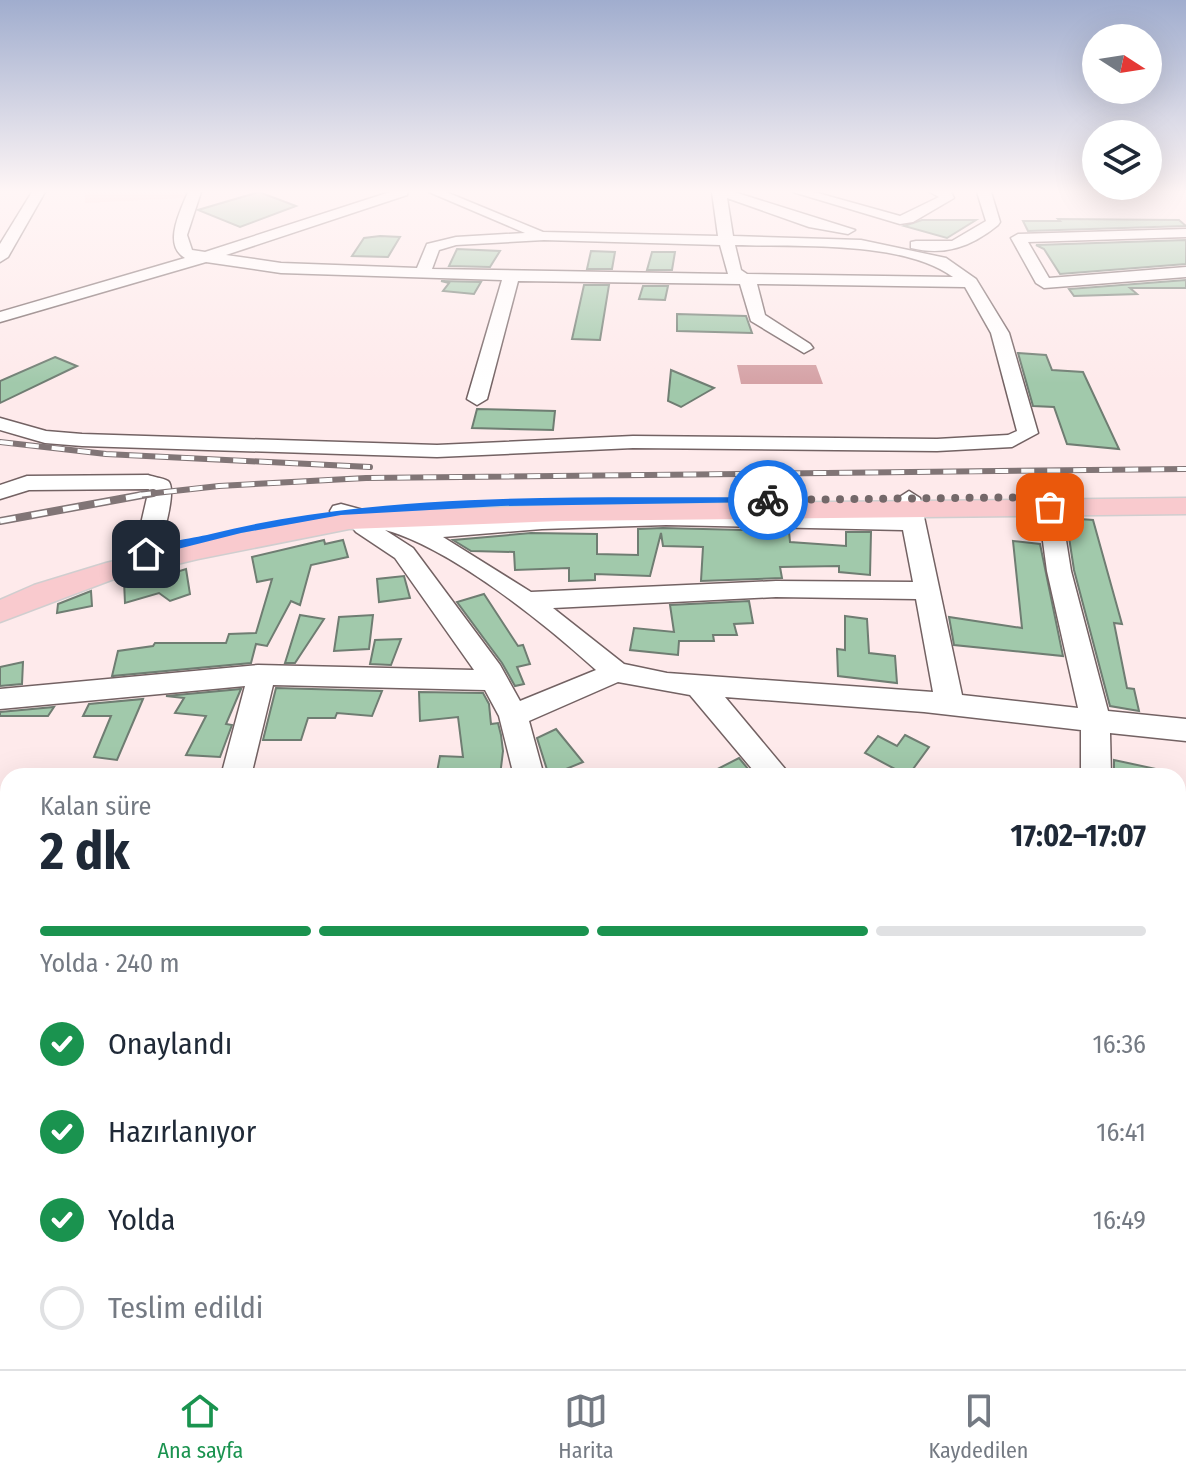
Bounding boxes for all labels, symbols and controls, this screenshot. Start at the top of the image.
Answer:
north arrow [1082,24,1162,104]
map controls [1082,24,1162,200]
button: layers [1082,120,1162,200]
courier [728,460,808,540]
pin [1016,473,1084,541]
icon: bike [746,478,790,522]
icon: bag [1028,485,1072,529]
pin [112,520,180,588]
icon: home [124,532,168,576]
text: Kalan süre [40,791,151,822]
text: 17:02–17:07 [1011,818,1146,854]
text: 2 dk [40,820,130,883]
text: Yolda · 240 m [40,948,179,979]
icon: check [40,1022,84,1066]
text: Onaylandı [108,1026,232,1062]
text: 16:36 [1093,1029,1146,1060]
icon: check [40,1110,84,1154]
text: Hazırlanıyor [108,1114,256,1150]
text: 16:41 [1096,1117,1146,1148]
icon: check [40,1198,84,1242]
text: Yolda [108,1202,176,1238]
text: 16:49 [1093,1205,1146,1236]
text: Teslim edildi [108,1290,263,1326]
tab: Ana sayfa [158,1389,243,1464]
tab: Harita [558,1389,613,1464]
tab: Kaydedilen [929,1389,1028,1464]

